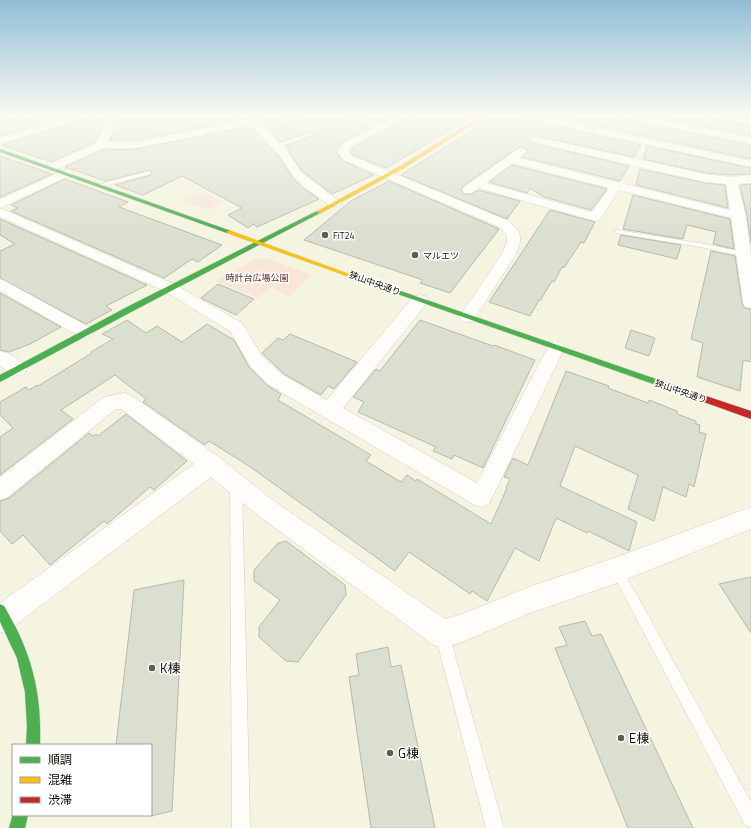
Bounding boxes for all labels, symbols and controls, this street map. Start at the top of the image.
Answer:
place label: FiT24 [333,229,355,242]
marker: FiT24 [320,230,330,240]
place label: マルエツ [423,249,459,262]
marker: マルエツ [410,250,420,260]
street label: 狭山中央通り [347,268,403,298]
park label: 時計台広場公園 [225,271,289,284]
street label: 狭山中央通り [653,376,709,406]
place label: K棟 [160,658,180,678]
marker: K棟 [147,663,157,673]
place label: E棟 [629,728,649,748]
marker: E棟 [616,733,626,743]
place label: G棟 [398,743,419,763]
legend [12,744,152,816]
marker: G棟 [385,748,395,758]
text: 順調 [48,750,72,769]
text: 混雑 [48,770,72,789]
text: 渋滞 [48,790,72,809]

